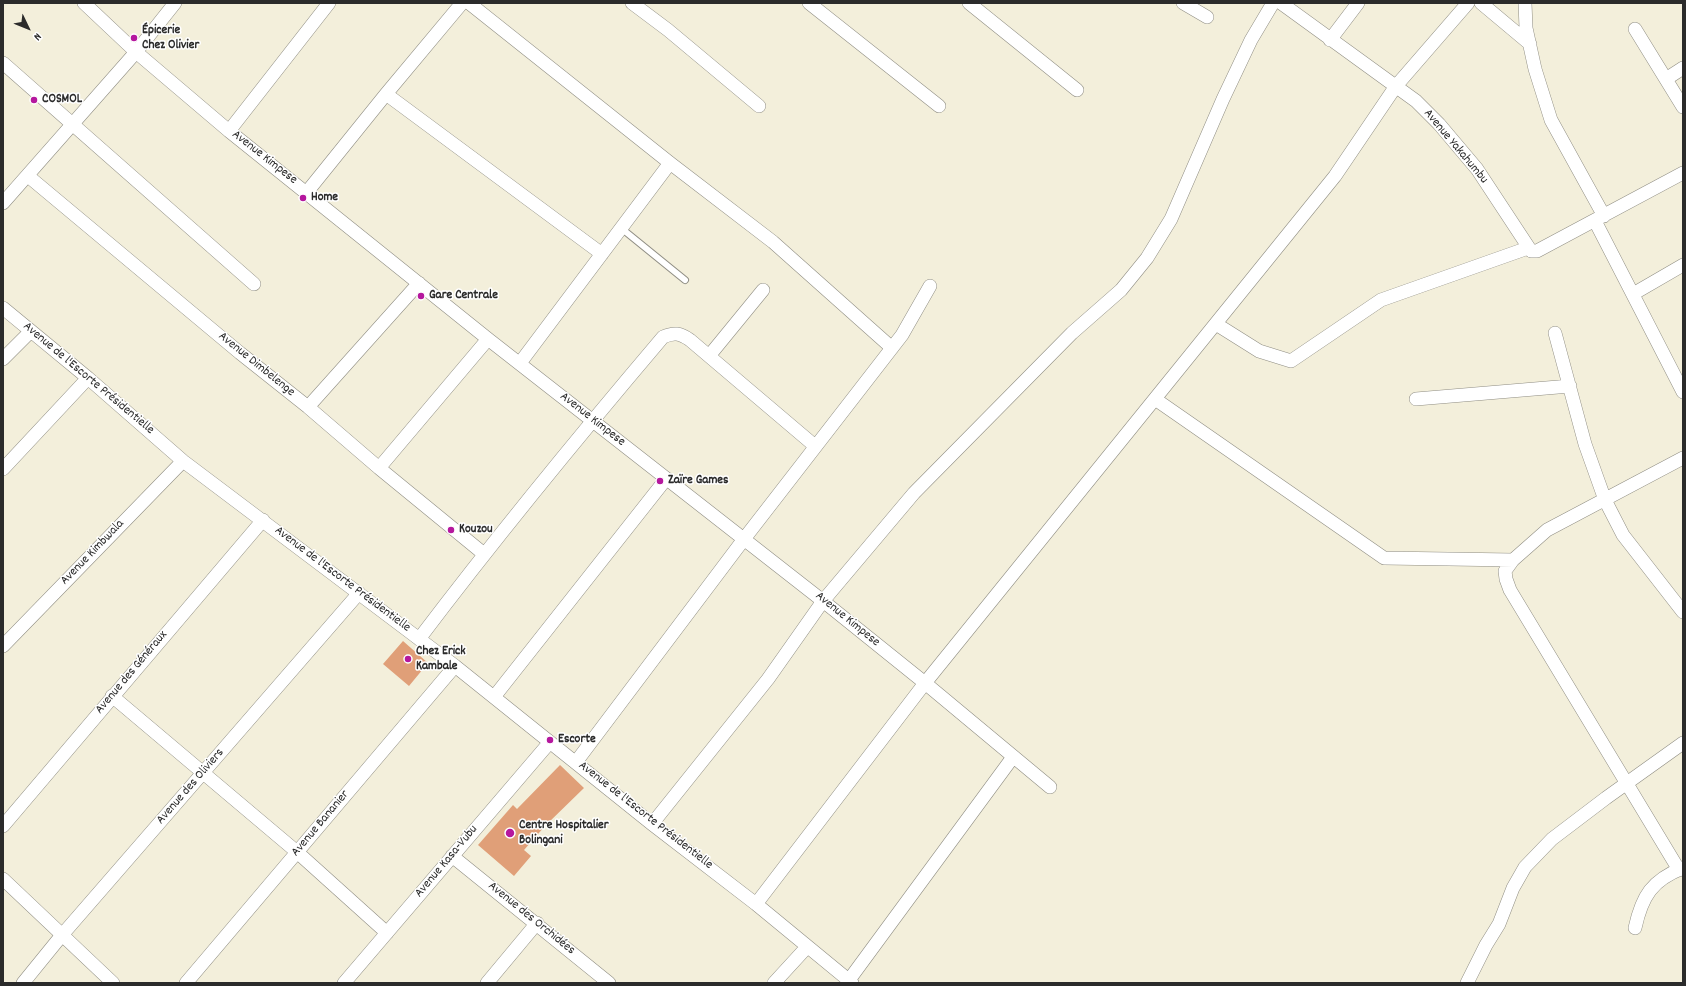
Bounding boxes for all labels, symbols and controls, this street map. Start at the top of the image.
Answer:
north arrow [8,8,48,48]
place label: Épicerie Chez Olivier [142,23,199,54]
text: N [29,29,44,44]
marker: Épicerie Chez Olivier [129,33,139,43]
place label: COSMOL [42,92,82,108]
marker: COSMOL [29,95,39,105]
street label: Avenue Yakahumbu [1419,107,1491,187]
street label: Avenue Kimpese [228,128,300,188]
place label: Home [311,190,338,206]
marker: Home [298,193,308,203]
place label: Gare Centrale [429,288,498,304]
marker: Gare Centrale [416,291,426,301]
street label: Avenue de l'Escorte Présidentielle [19,320,157,438]
street label: Avenue Dimbelenge [215,329,297,401]
street label: Avenue Kimpese [556,390,628,450]
place label: Zaïre Games [668,473,729,489]
marker: Zaïre Games [655,476,665,486]
street label: Avenue Kimbwala [58,517,128,589]
place label: Kouzou [459,522,493,538]
street label: Avenue de l'Escorte Présidentielle [271,524,413,636]
marker: Kouzou [446,525,456,535]
street label: Avenue Kimpese [811,589,883,651]
street label: Avenue des Généraux [93,628,171,718]
place label: Chez Erick Kambale [416,644,466,675]
marker: Chez Erick Kambale [403,654,413,664]
place label: Escorte [558,732,596,748]
marker: Escorte [545,735,555,745]
street label: Avenue des Oliviers [154,746,228,828]
street label: Avenue de l'Escorte Présidentielle [575,759,715,873]
street label: Avenue Bananier [289,788,353,860]
place label: Centre Hospitalier Bolingani [519,818,609,849]
street label: Avenue Kasa-Vubu [412,823,482,901]
marker: Centre Hospitalier Bolingani [504,827,516,839]
street label: Avenue des Orchidées [484,879,578,959]

